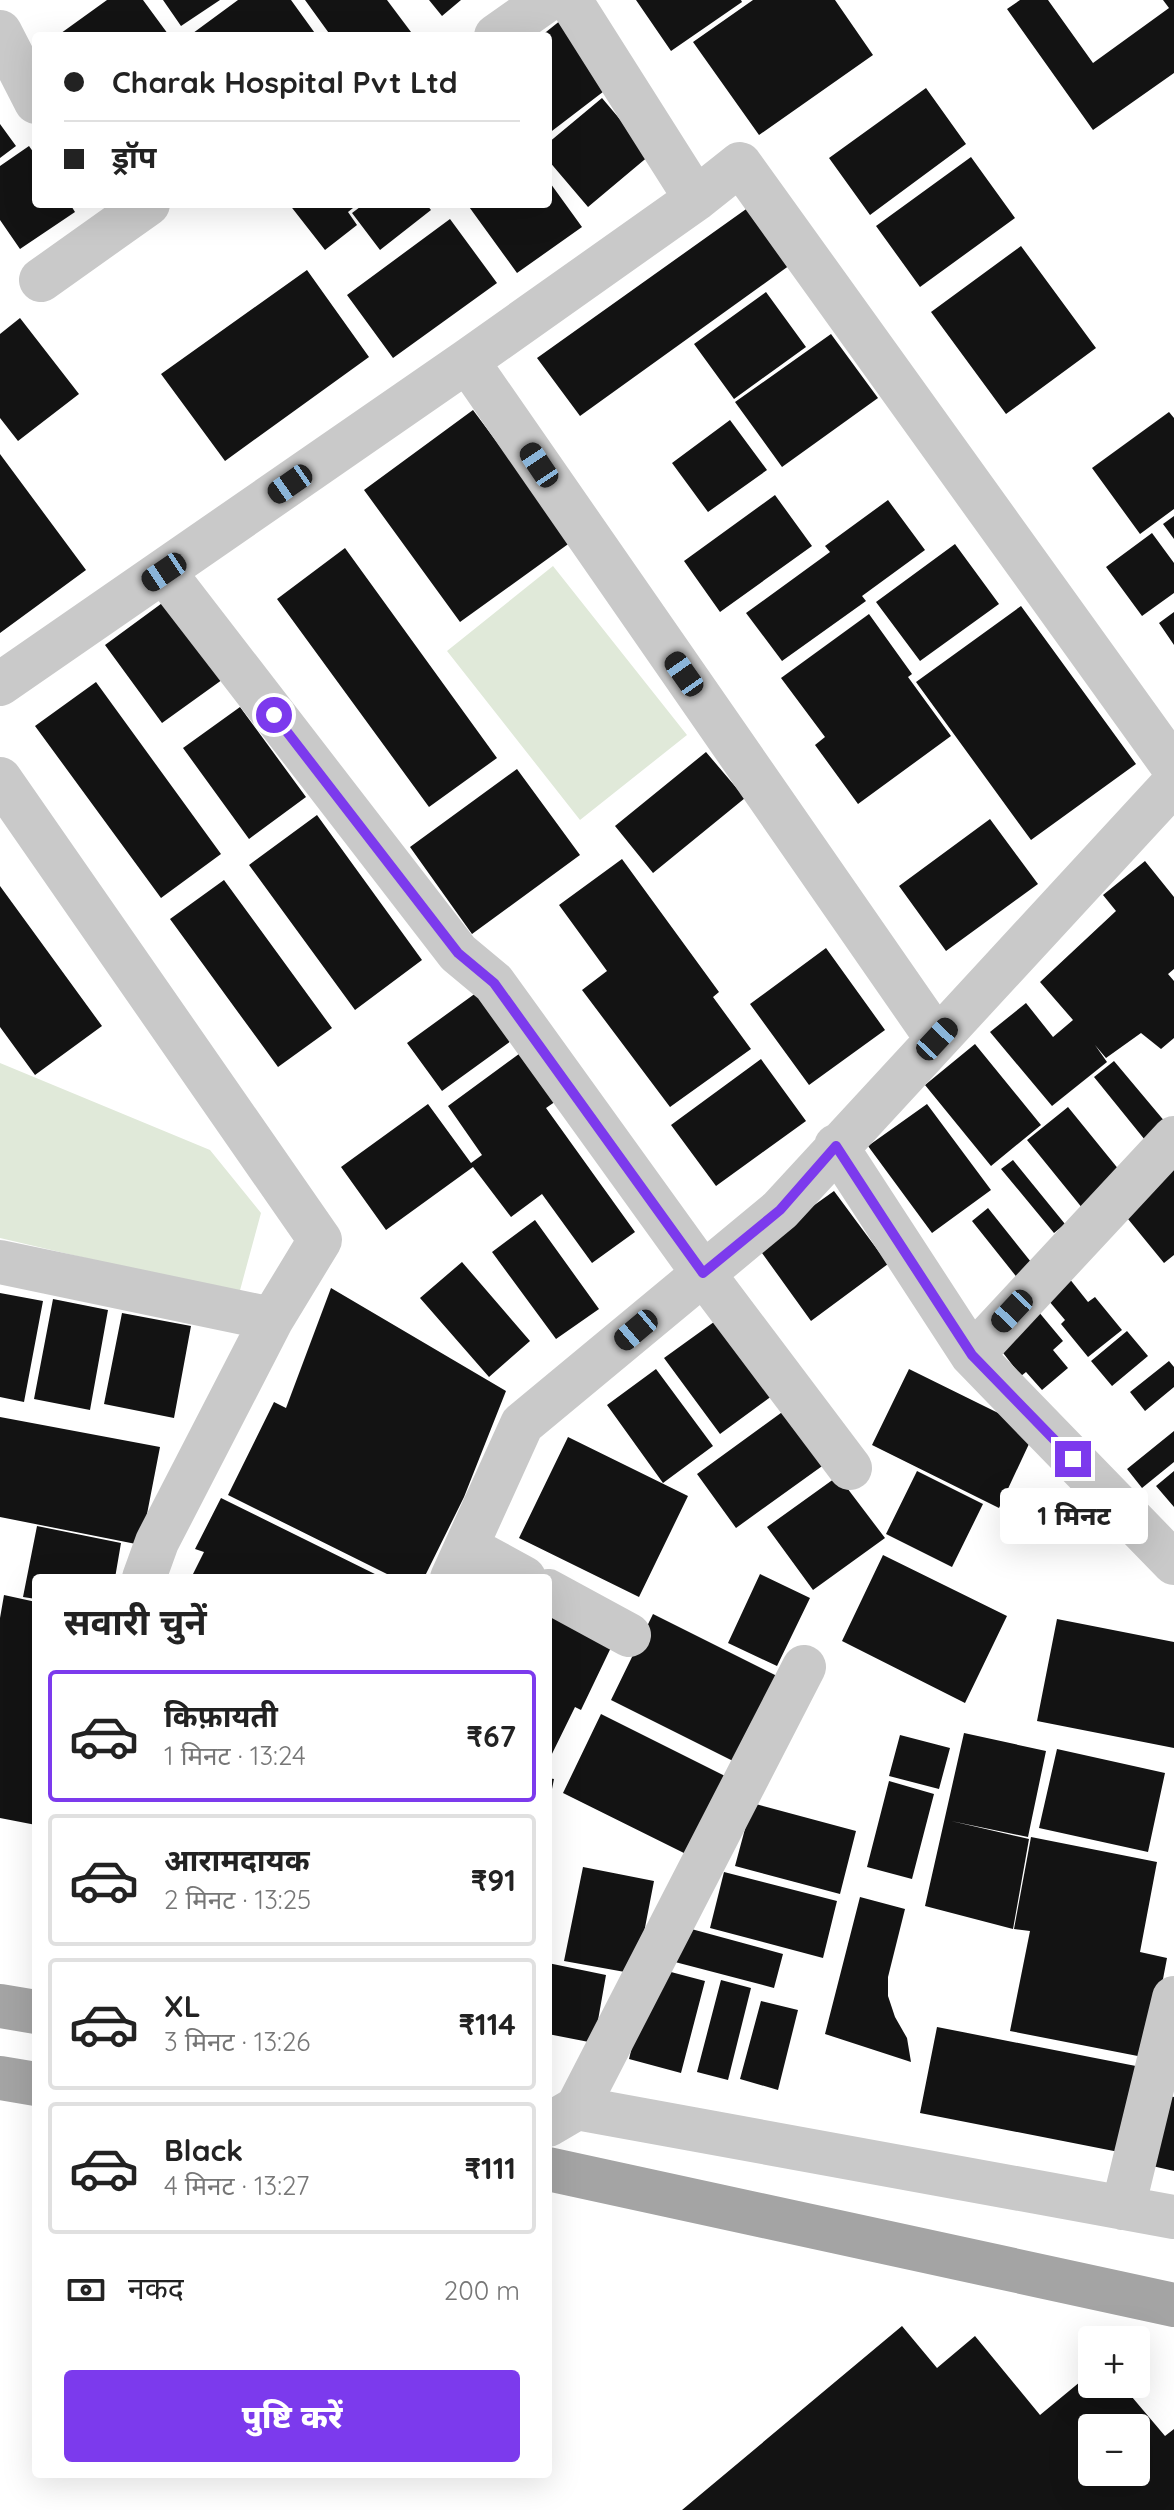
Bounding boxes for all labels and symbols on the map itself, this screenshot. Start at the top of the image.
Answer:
car [516,438,562,492]
car [263,460,317,508]
car [137,549,191,595]
car [660,647,708,701]
route start [256,697,292,733]
car [912,1013,962,1065]
car [987,1285,1037,1337]
car [610,1305,662,1355]
route end [1055,1441,1091,1477]
callout: 1 मिनट [999,1487,1147,1543]

